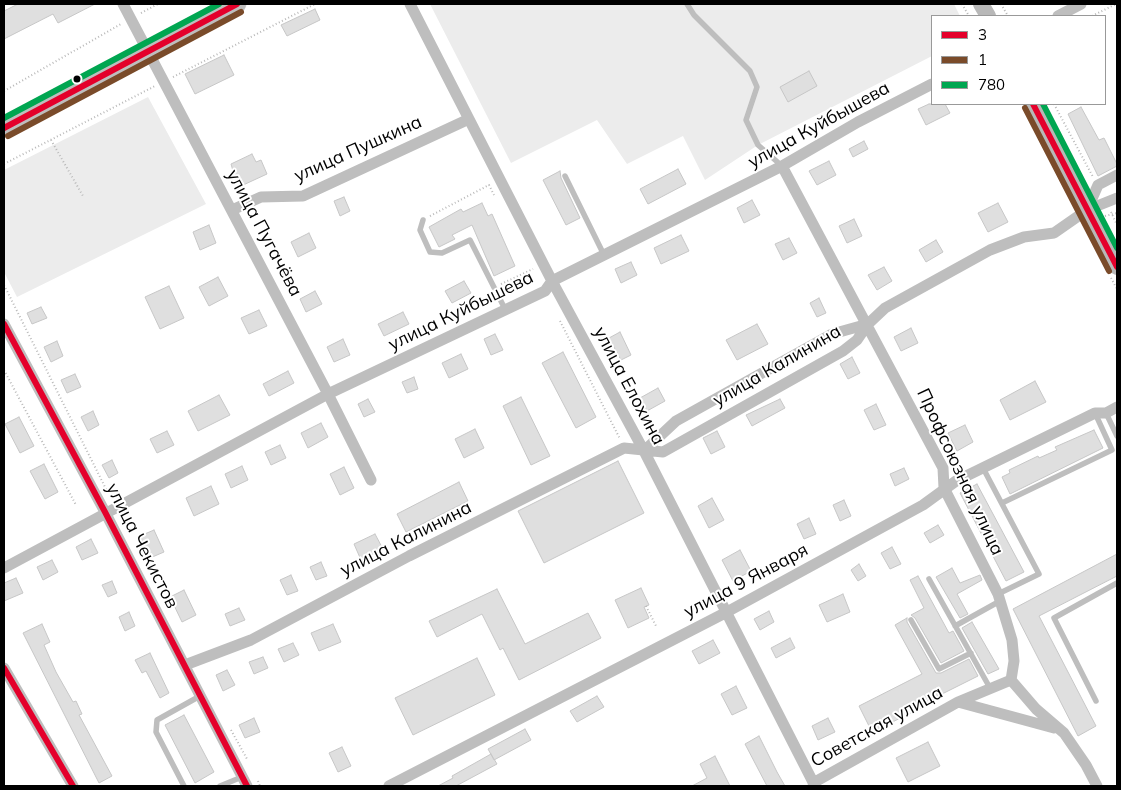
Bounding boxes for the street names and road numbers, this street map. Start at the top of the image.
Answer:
street label: улица Куйбышева [744,77,894,173]
street label: улица Пушкина [291,111,425,187]
street label: улица Пугачёва [221,166,307,300]
street label: улица Куйбышева [385,267,537,355]
street label: улица Калинина [709,321,845,411]
street label: улица Елохина [589,323,669,449]
street label: Профсоюзная улица [912,385,1008,559]
street label: улица Чекистов [101,480,183,612]
street label: улица Калинина [337,497,475,581]
street label: улица 9 Января [680,539,812,623]
street label: Советская улица [807,682,947,772]

